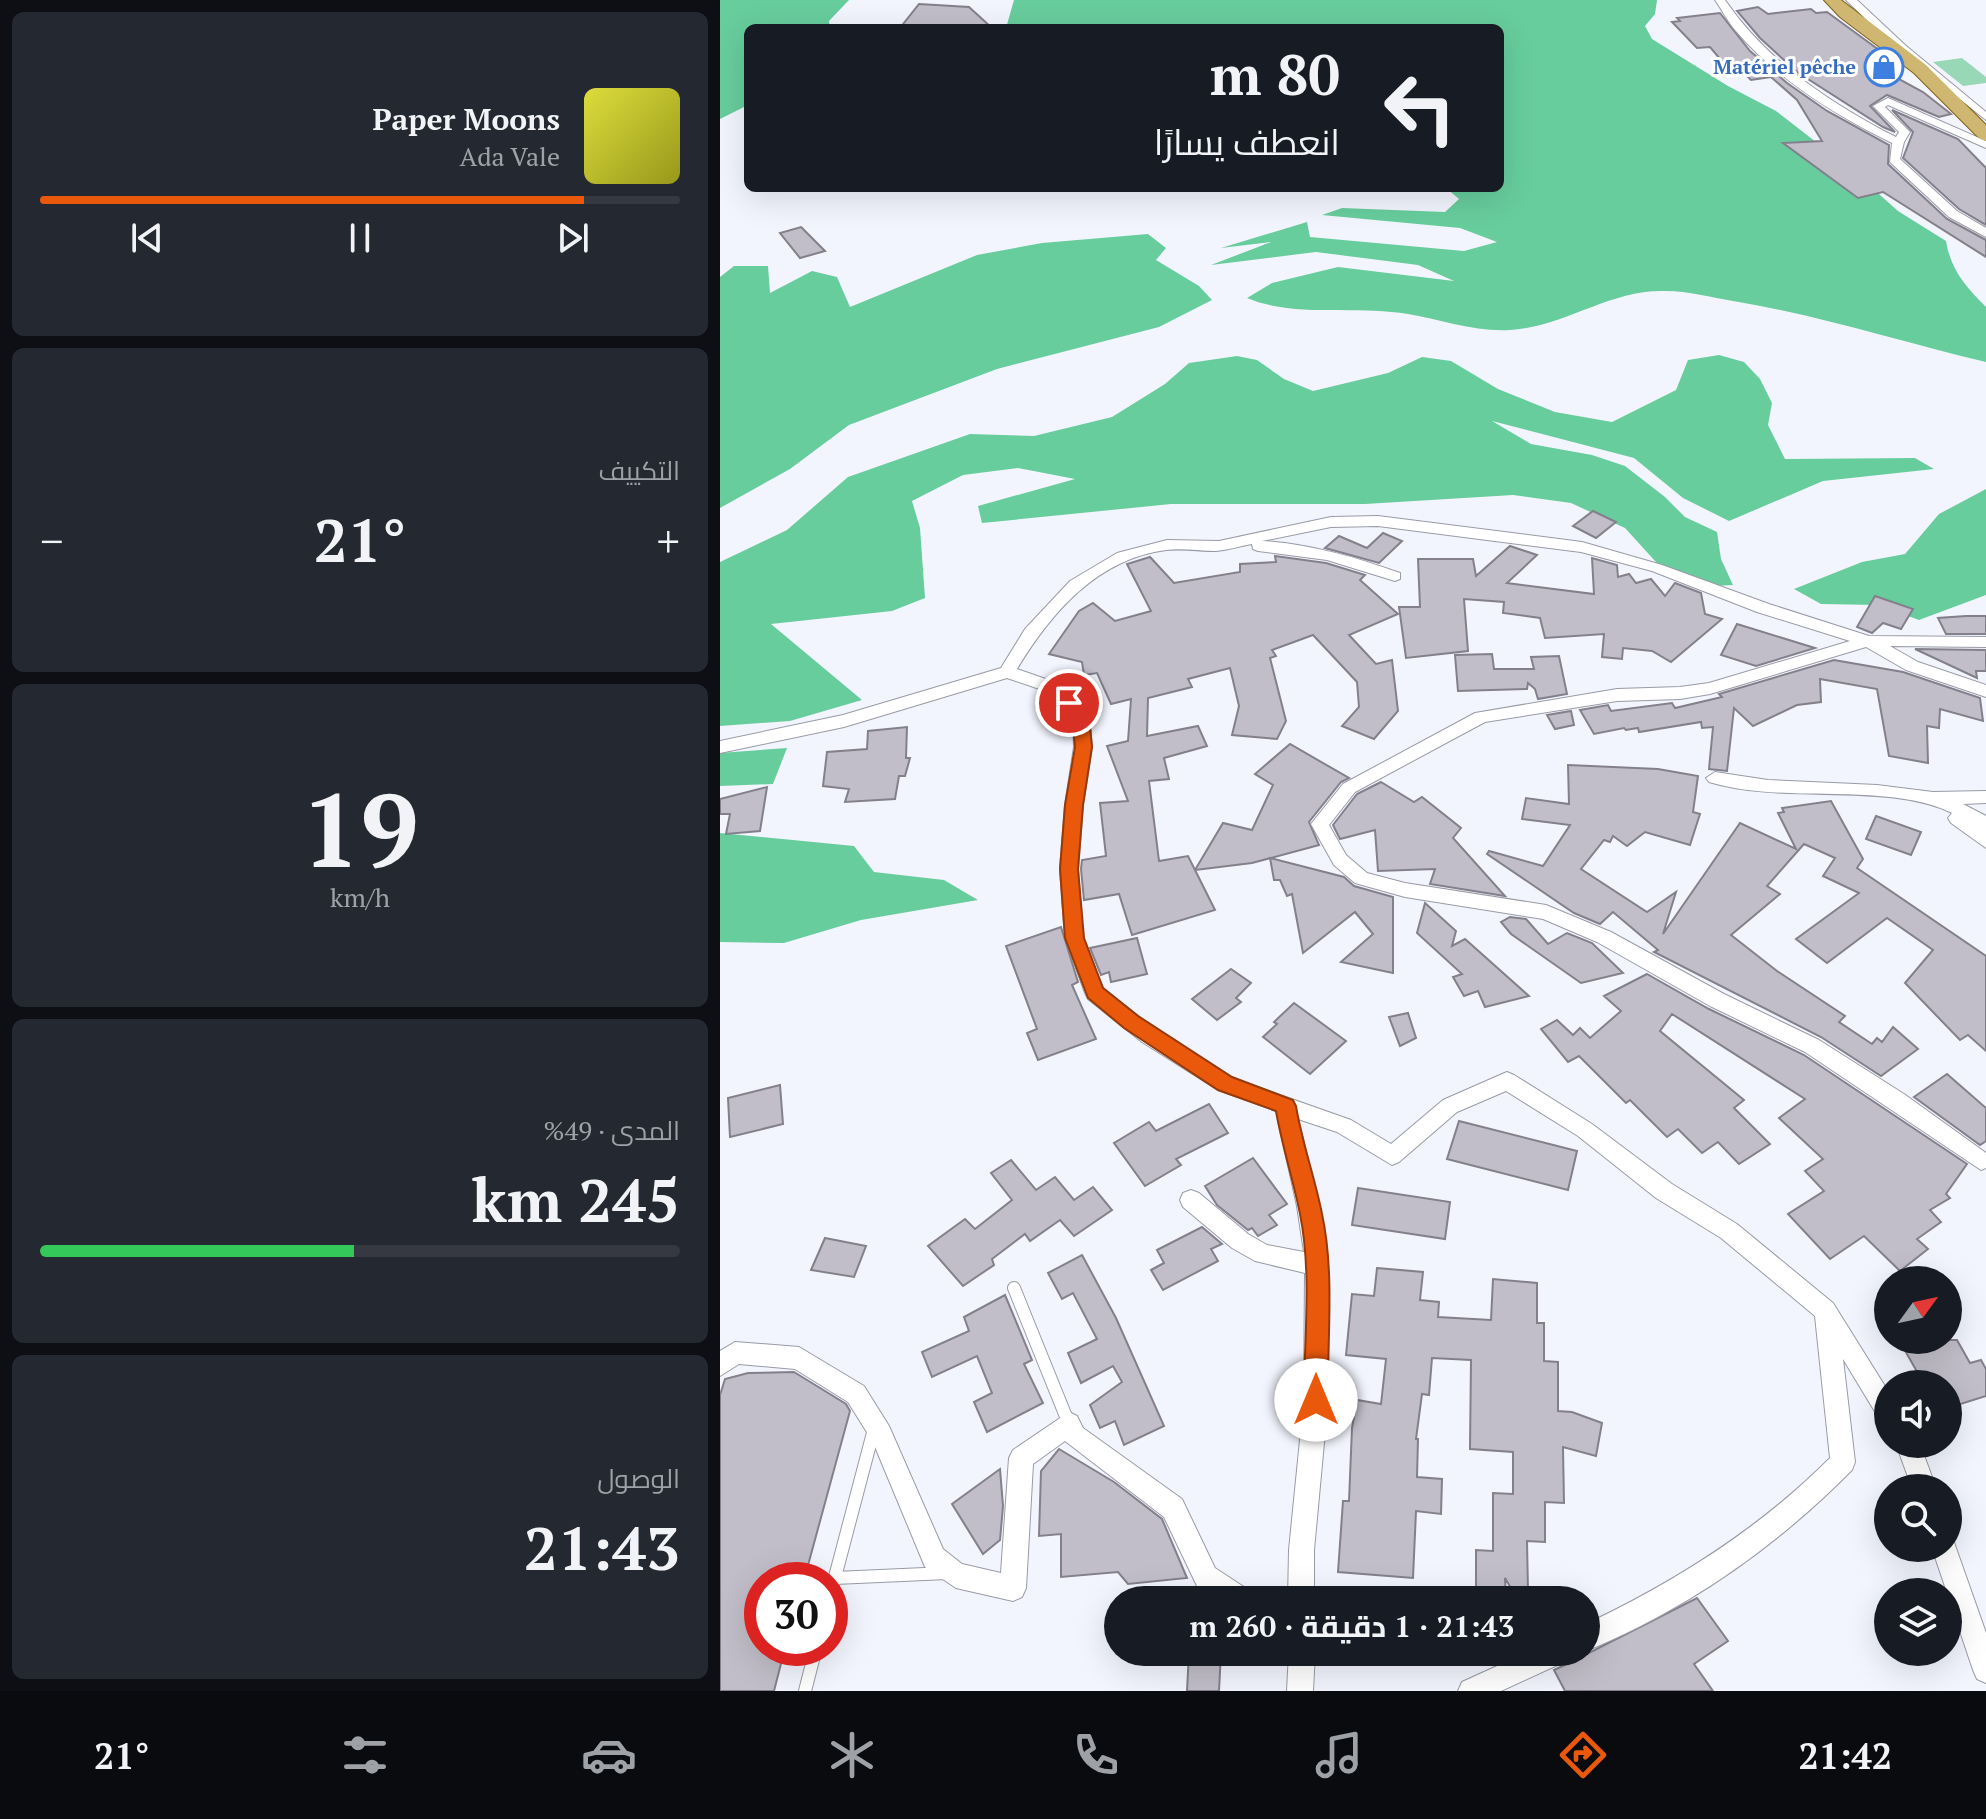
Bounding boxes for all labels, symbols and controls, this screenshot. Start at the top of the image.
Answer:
text: 80 m [1210,37,1340,111]
shop icon: Matériel pêche [1863,46,1905,88]
place label: Matériel pêche [1713,53,1856,80]
icon: left [1368,56,1472,160]
text: Paper Moons [372,99,560,139]
text: انعطف يسارًا [1154,118,1340,165]
text: Ada Vale [459,139,560,173]
icon: previous [125,216,169,260]
icon: pause [338,216,382,260]
icon: next [551,216,595,260]
text: التكييف [598,453,680,487]
text: 21° [314,500,406,579]
text: − [40,511,63,570]
text: + [657,511,680,570]
pin [1035,669,1103,737]
icon: arrive [1047,681,1091,725]
text: 19 [301,759,419,897]
text: km/h [330,880,390,914]
text: المدى · 49% [544,1113,680,1147]
text: 245 km [472,1160,680,1239]
north arrow [1874,1266,1962,1354]
map controls [1874,1266,1962,1666]
position arrow [1274,1358,1358,1442]
button: sound [1874,1370,1962,1458]
text: الوصول [597,1461,680,1495]
button: search [1874,1474,1962,1562]
text: 21:43 [524,1508,680,1587]
speed limit sign: 30 [744,1562,848,1666]
button: layers [1874,1578,1962,1666]
text: 21:43 · 1 دقيقة · 260 m [1190,1606,1514,1646]
icon: filters [337,1727,393,1783]
icon: car [581,1727,637,1783]
icon: climate [824,1727,880,1783]
icon: phone [1068,1727,1124,1783]
icon: music [1311,1727,1367,1783]
icon: directions [1555,1727,1611,1783]
text: 21° [94,1732,149,1779]
text: 21:42 [1799,1732,1892,1779]

